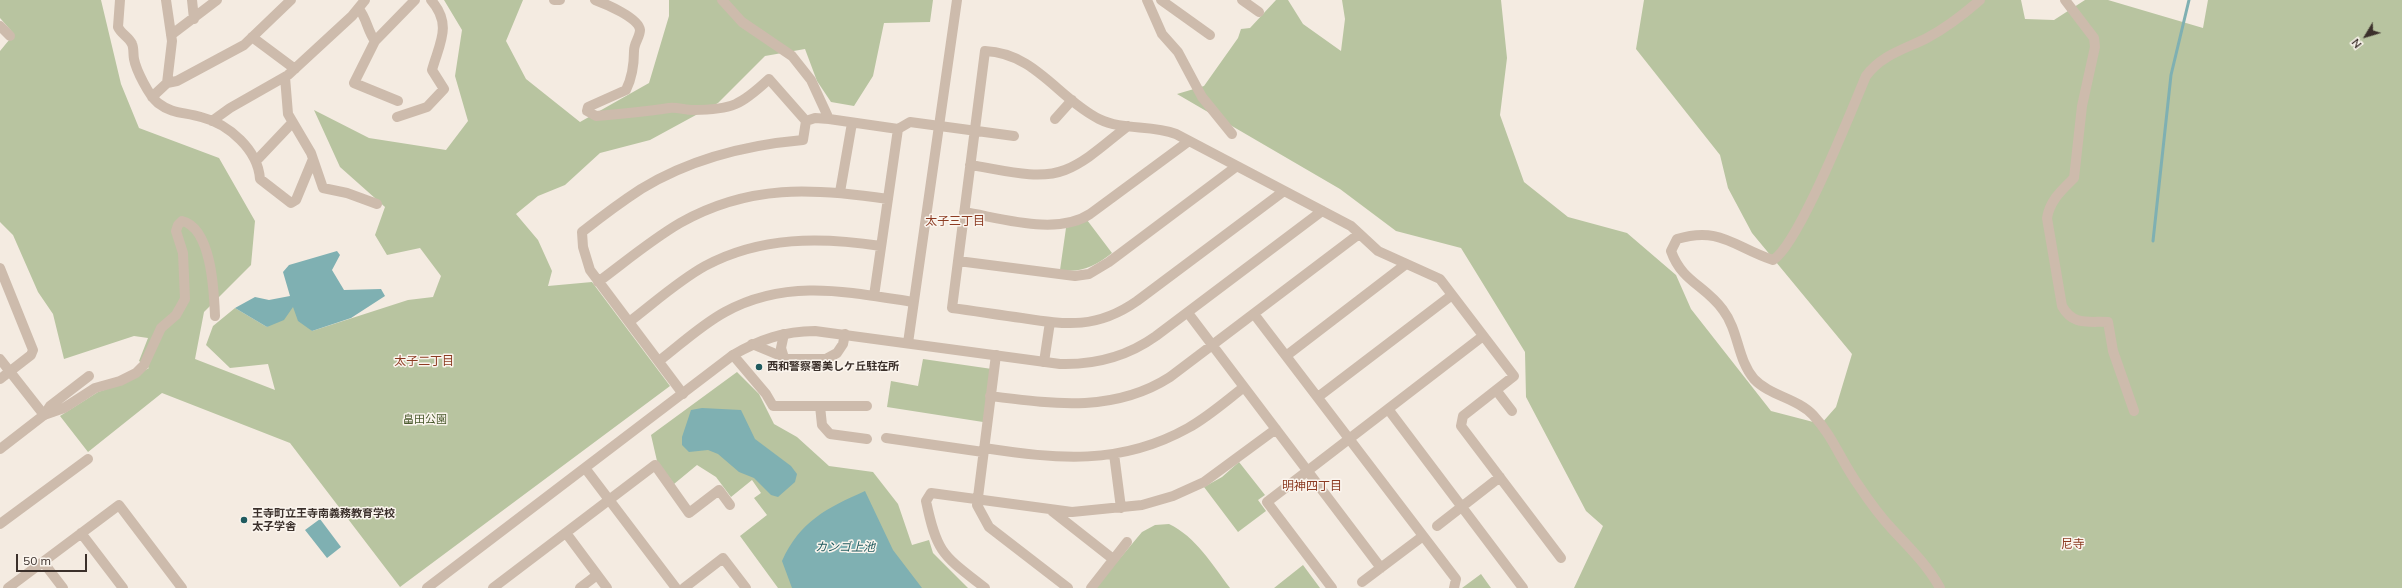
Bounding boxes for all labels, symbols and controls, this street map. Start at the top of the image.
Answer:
north arrow [2346,16,2386,56]
text: N [2348,36,2365,51]
district label: 太子三丁目 [925,214,985,228]
district label: 太子二丁目 [394,354,454,368]
place label: 西和警察署美しケ丘駐在所 [767,360,899,374]
marker: 西和警察署美しケ丘駐在所 [754,362,764,372]
park label: 畠田公園 [403,413,447,427]
district label: 明神四丁目 [1282,479,1342,493]
place label: 王寺町立王寺南義務教育学校 太子学舎 [252,507,395,533]
marker: 王寺町立王寺南義務教育学校 太子学舎 [239,515,249,525]
district label: 尼寺 [2061,537,2085,551]
water label: カンゴ上池 [815,540,875,554]
scale bar [18,546,89,572]
text: 50 m [23,553,51,568]

